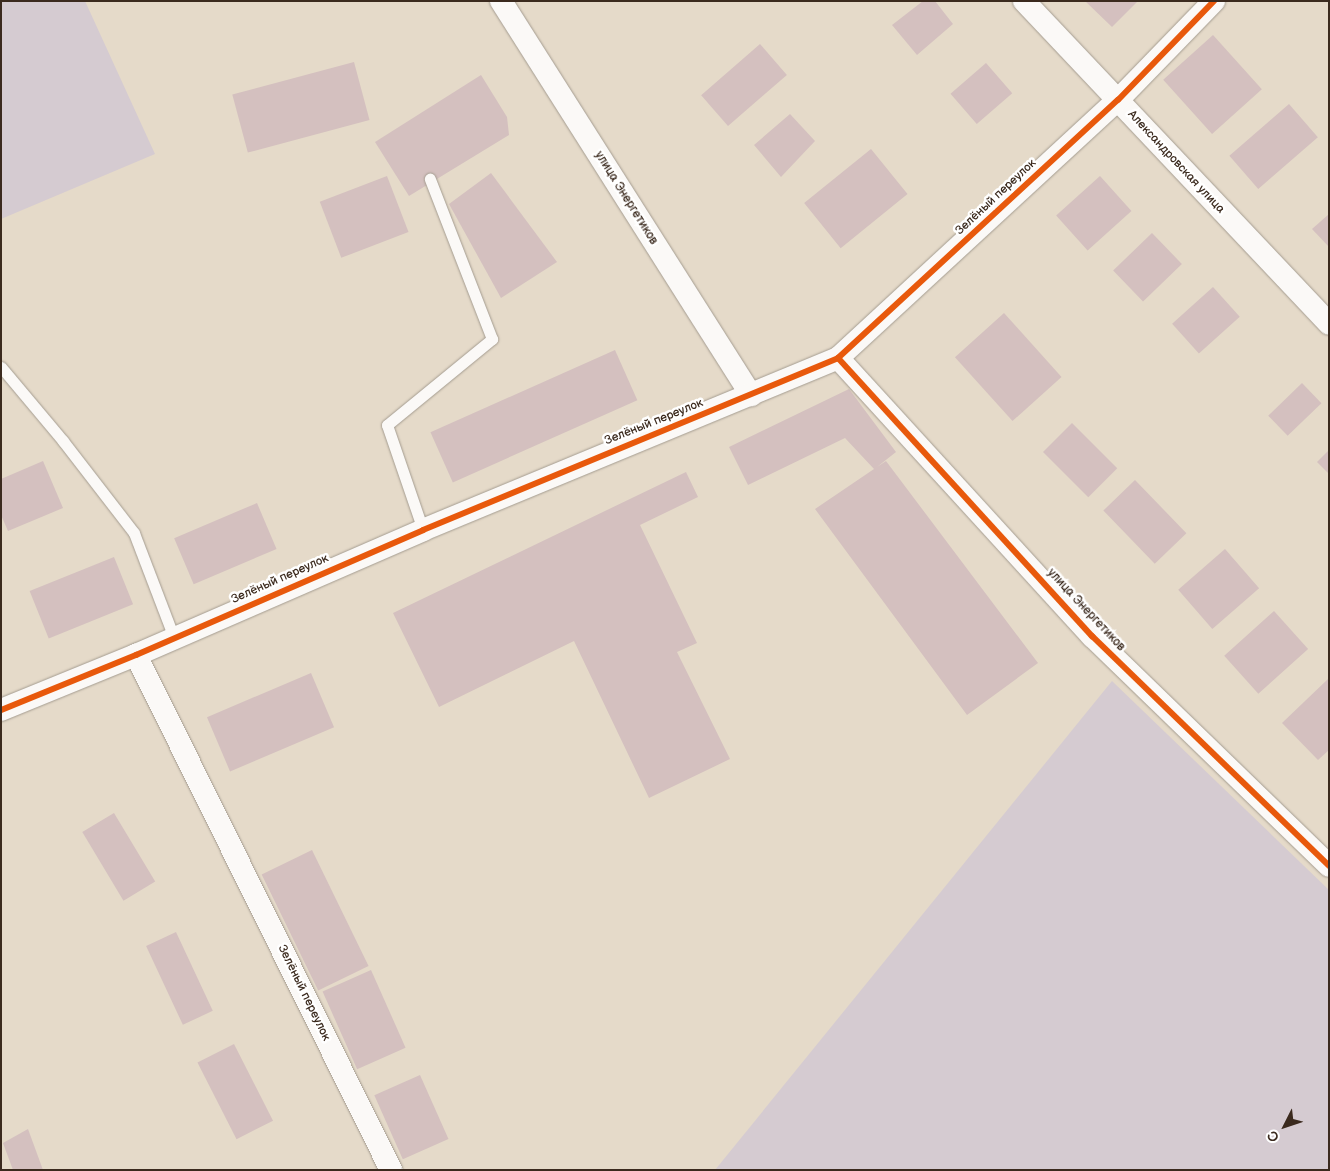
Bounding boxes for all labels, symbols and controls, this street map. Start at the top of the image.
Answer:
street label: Александровская улица [1124,108,1228,216]
street label: улица Энергетиков [591,149,661,247]
street label: Зелёный переулок [953,156,1039,238]
street label: Зелёный переулок [603,396,705,448]
street label: Зелёный переулок [229,551,331,607]
street label: улица Энергетиков [1044,566,1128,654]
street label: Зелёный переулок [275,943,333,1043]
north arrow [1260,1101,1310,1151]
text: С [1264,1127,1283,1145]

